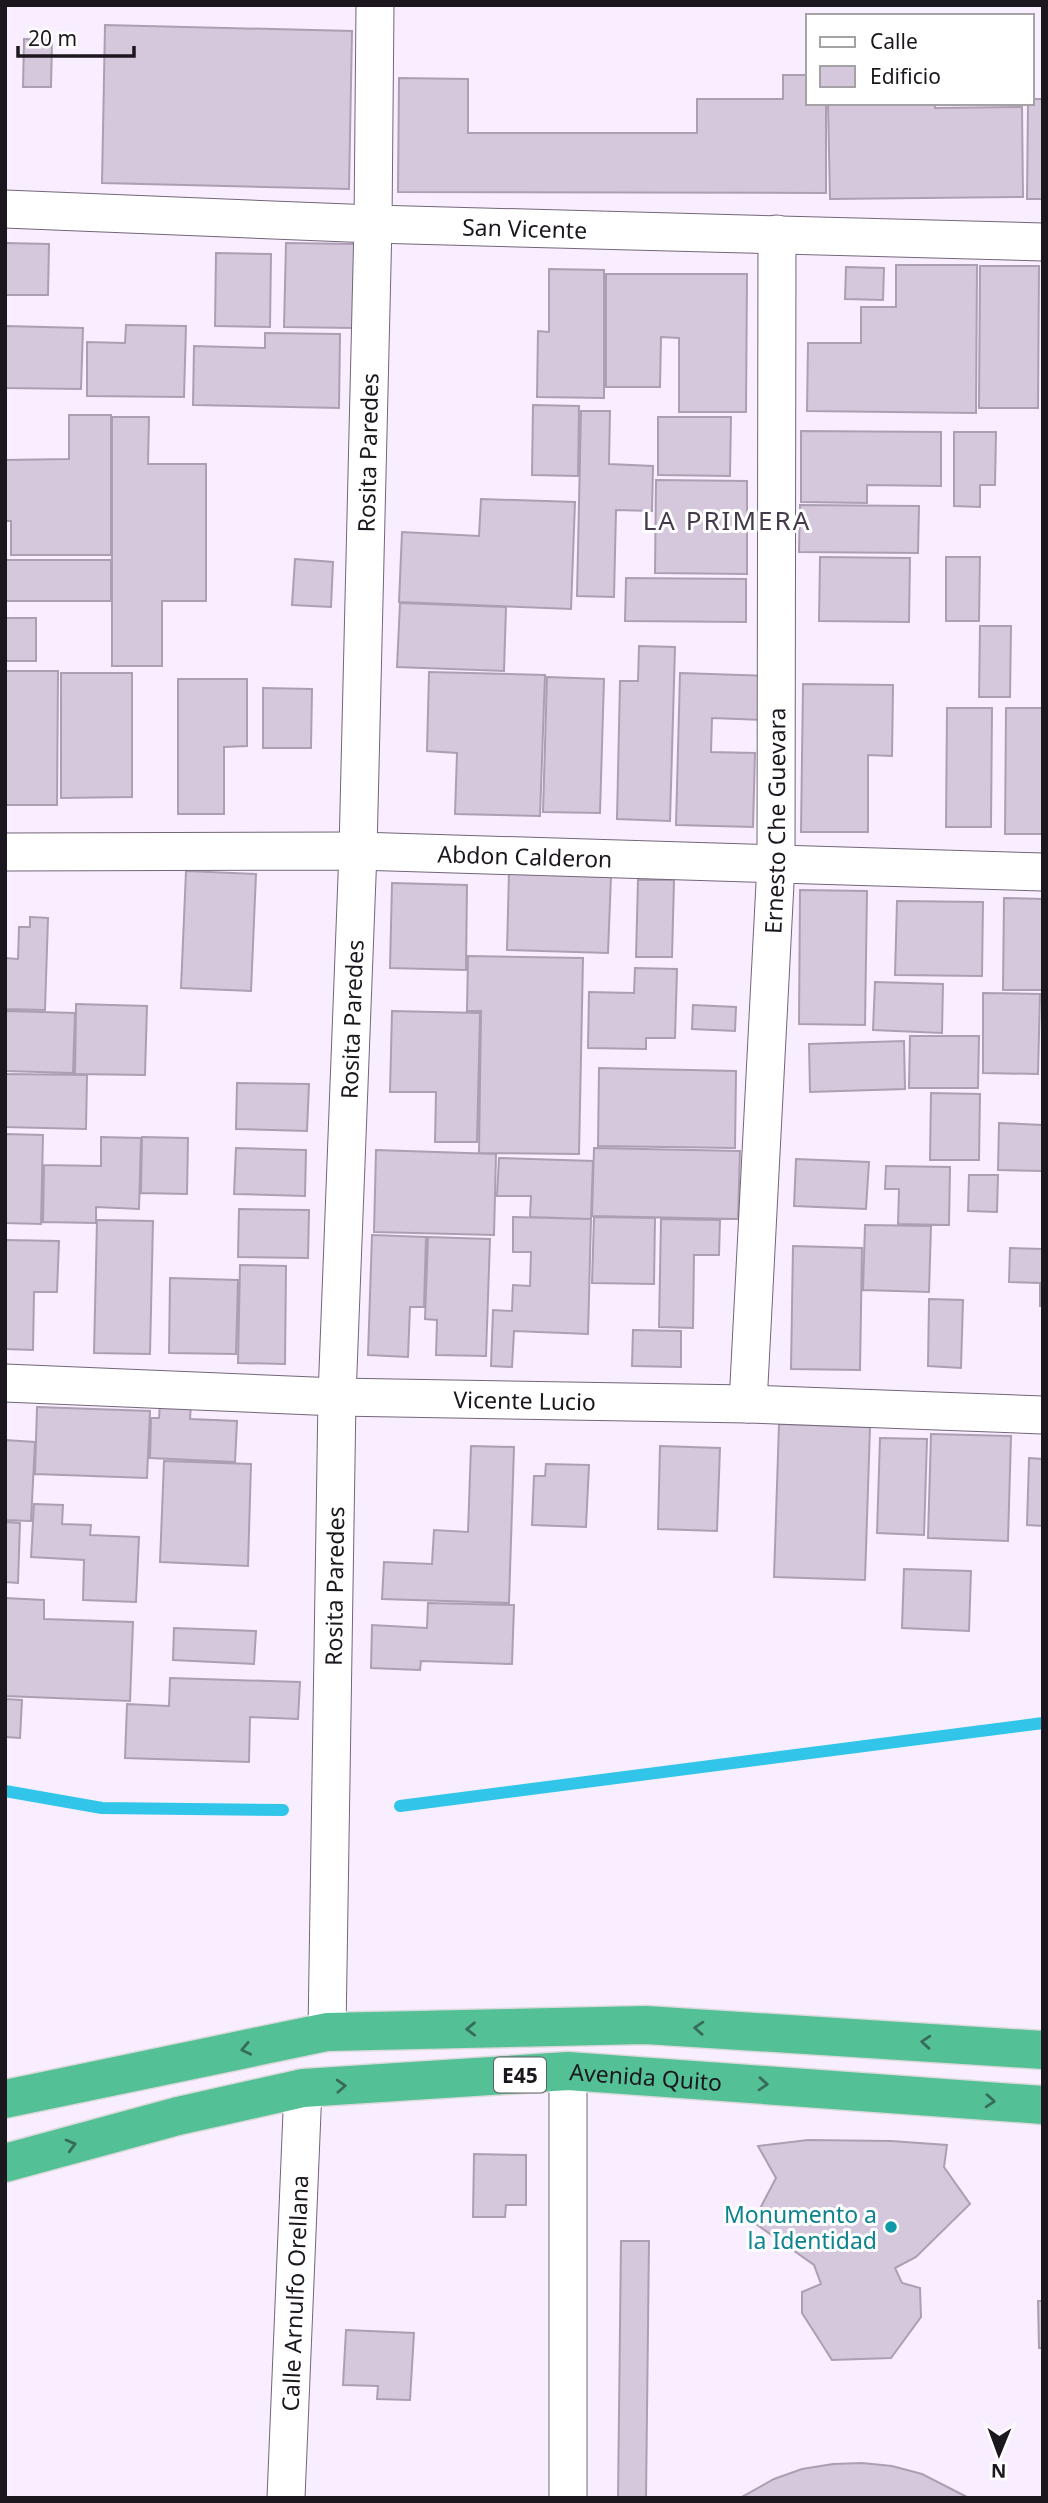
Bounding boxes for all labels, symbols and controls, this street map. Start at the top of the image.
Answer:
scale bar [18,14,133,58]
legend [806,14,1034,105]
text: 20 m [28,24,77,52]
text: Calle [870,27,918,55]
text: Edificio [870,62,941,90]
street label: San Vicente [462,210,588,246]
street label: Rosita Paredes [350,373,385,533]
district label: LA PRIMERA [643,502,811,538]
street label: Ernesto Che Guevara [756,707,792,935]
street label: Abdon Calderon [437,837,613,875]
street label: Rosita Paredes [332,939,371,1100]
street label: Vicente Lucio [453,1383,596,1417]
street label: Rosita Paredes [317,1506,351,1666]
one-way arrow [466,2021,477,2036]
one-way arrow [693,2021,704,2036]
one-way arrow [920,2035,931,2050]
one-way arrow [240,2040,252,2055]
street label: Avenida Quito [568,2055,723,2098]
road number: E45 [494,2058,546,2092]
one-way arrow [758,2076,769,2091]
one-way arrow [335,2078,346,2093]
one-way arrow [985,2093,996,2108]
one-way arrow [65,2139,77,2153]
street label: Calle Arnulfo Orellana [274,2174,315,2412]
place label: Monumento a la Identidad [724,2198,877,2256]
marker: Monumento a la Identidad [883,2219,899,2235]
north arrow [964,2419,1034,2489]
text: N [991,2458,1007,2484]

